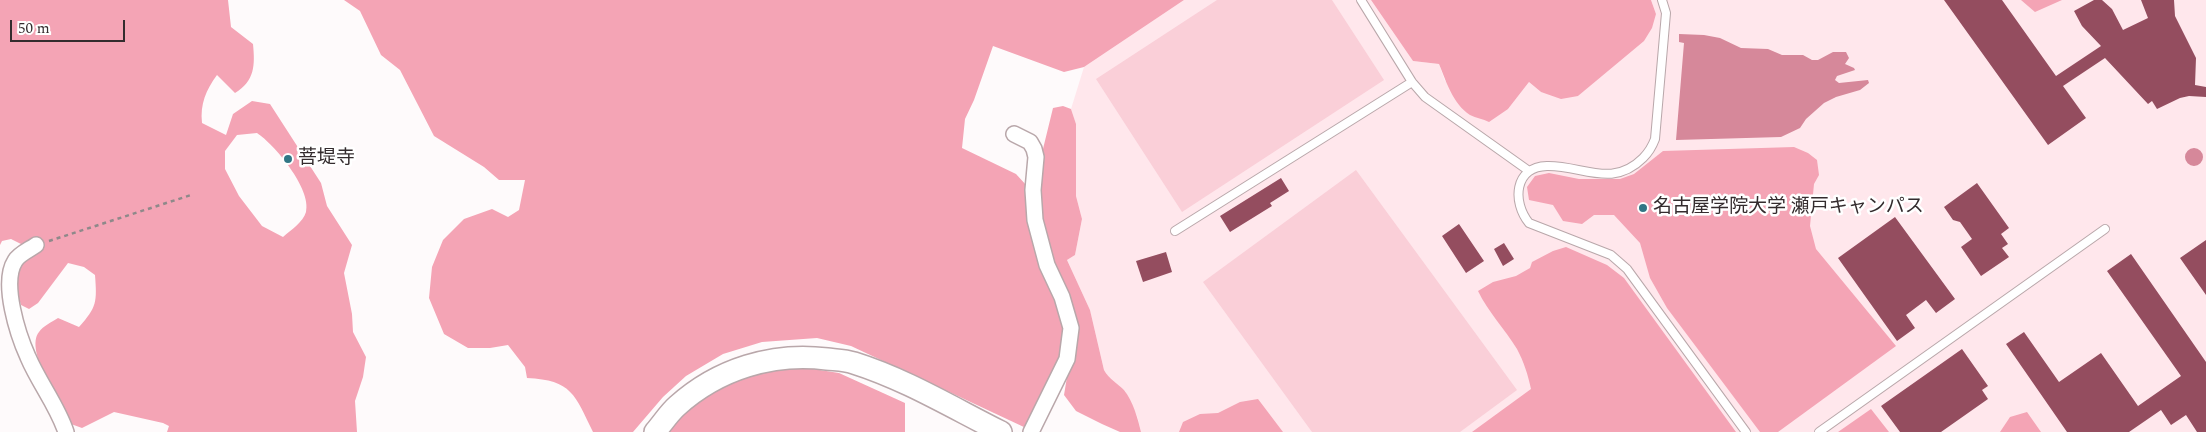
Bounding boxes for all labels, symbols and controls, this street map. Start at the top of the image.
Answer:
scale bar [12,10,128,42]
text: 50 m [18,17,50,40]
place label: 菩堤寺 [298,148,355,170]
marker: 菩堤寺 [282,153,294,165]
place label: 名古屋学院大学 瀬戸キャンパス [1653,197,1924,219]
marker: 名古屋学院大学 瀬戸キャンパス [1637,202,1649,214]

